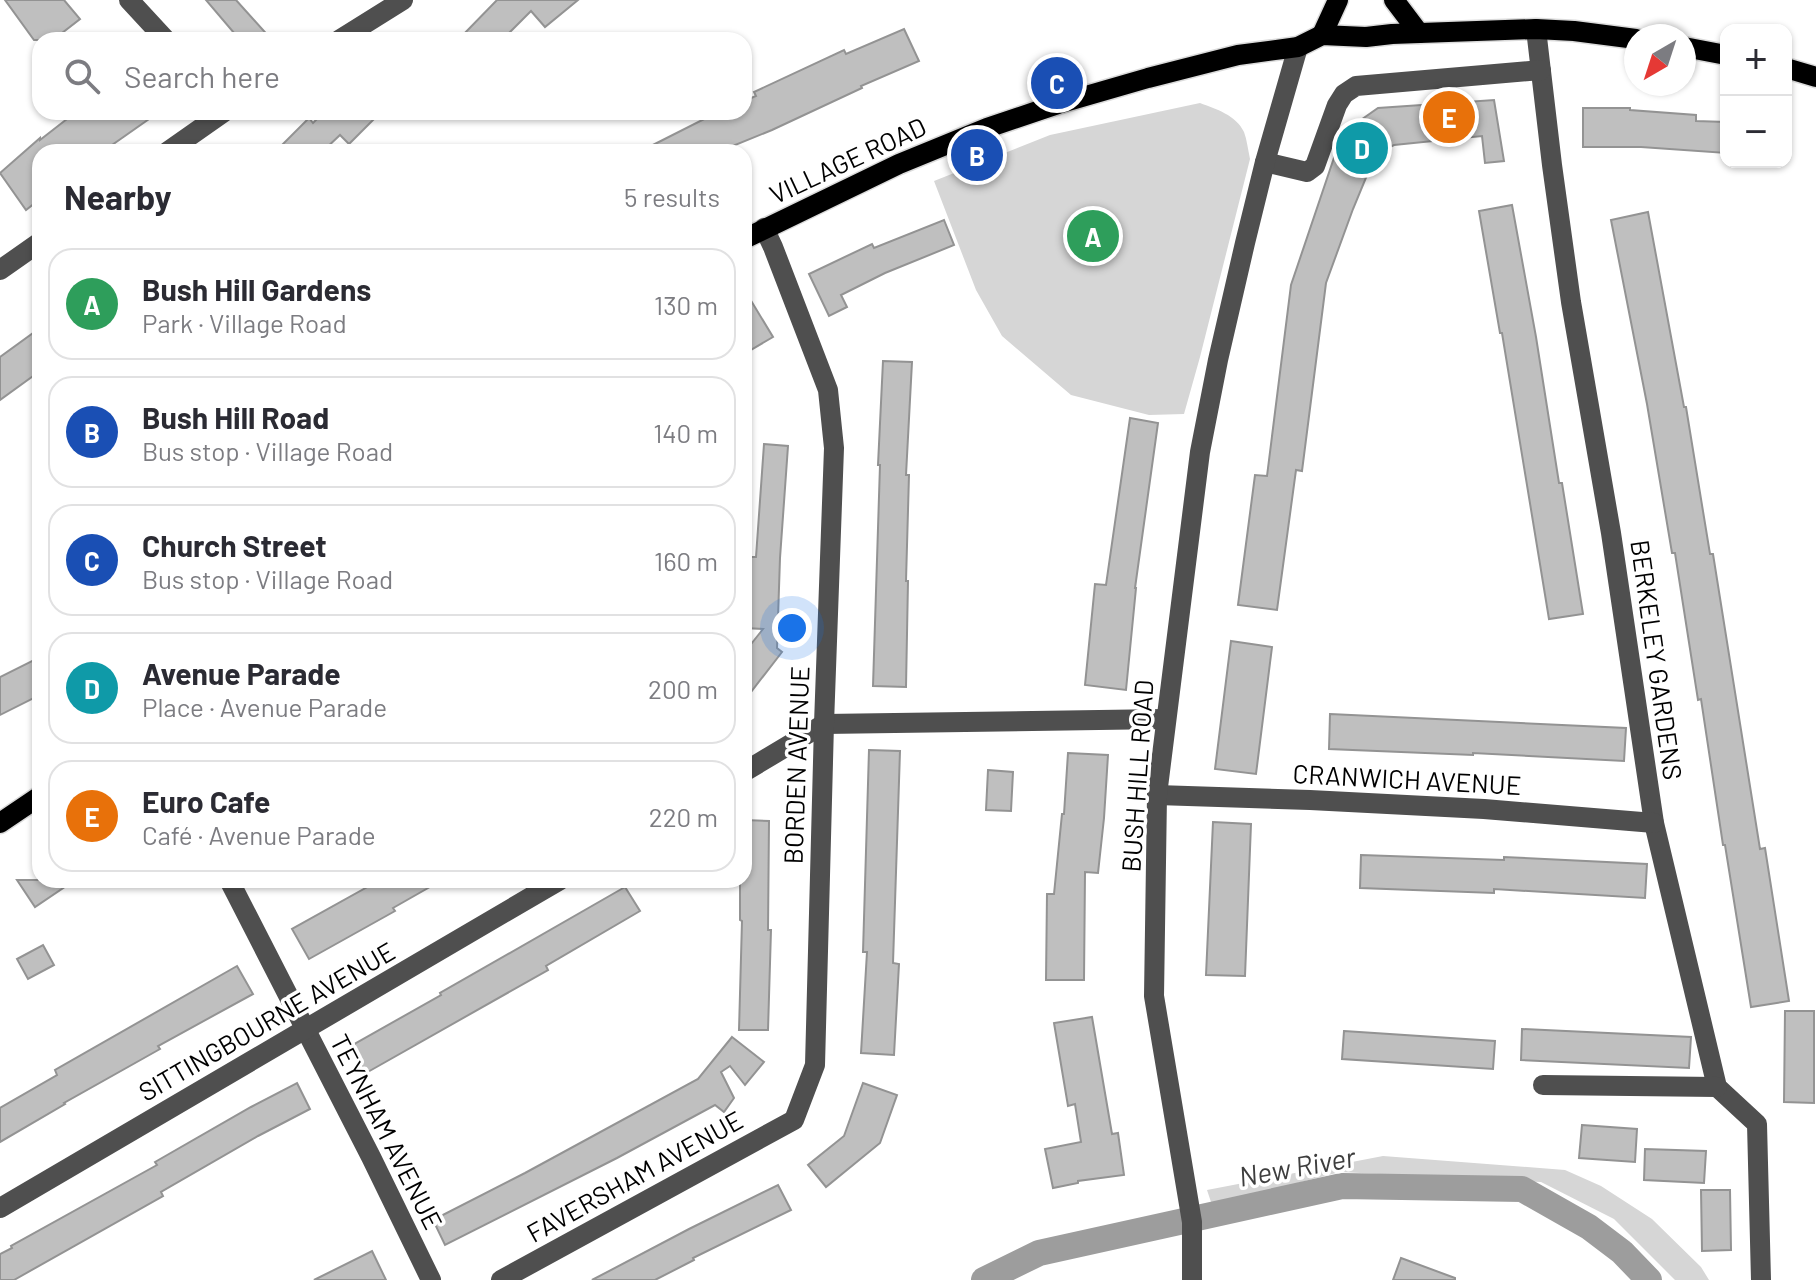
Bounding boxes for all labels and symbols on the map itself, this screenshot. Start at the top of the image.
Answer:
north arrow [1624,24,1696,96]
pin: C [1031,53,1083,113]
pin: E [1423,87,1475,147]
street label: VILLAGE ROAD [764,110,930,209]
pin: D [1336,118,1388,178]
pin: B [951,125,1003,185]
pin: A [1067,206,1119,266]
street label: BERKELEY GARDENS [1625,538,1690,782]
your location [772,608,812,648]
street label: BORDEN AVENUE [777,665,814,865]
street label: BUSH HILL ROAD [1114,679,1159,873]
street label: CRANWICH AVENUE [1292,757,1522,800]
street label: SITTINGBOURNE AVENUE [133,935,400,1107]
street label: TEYNHAM AVENUE [325,1029,450,1234]
street label: FAVERSHAM AVENUE [521,1103,748,1248]
water label: New River [1236,1139,1359,1193]

